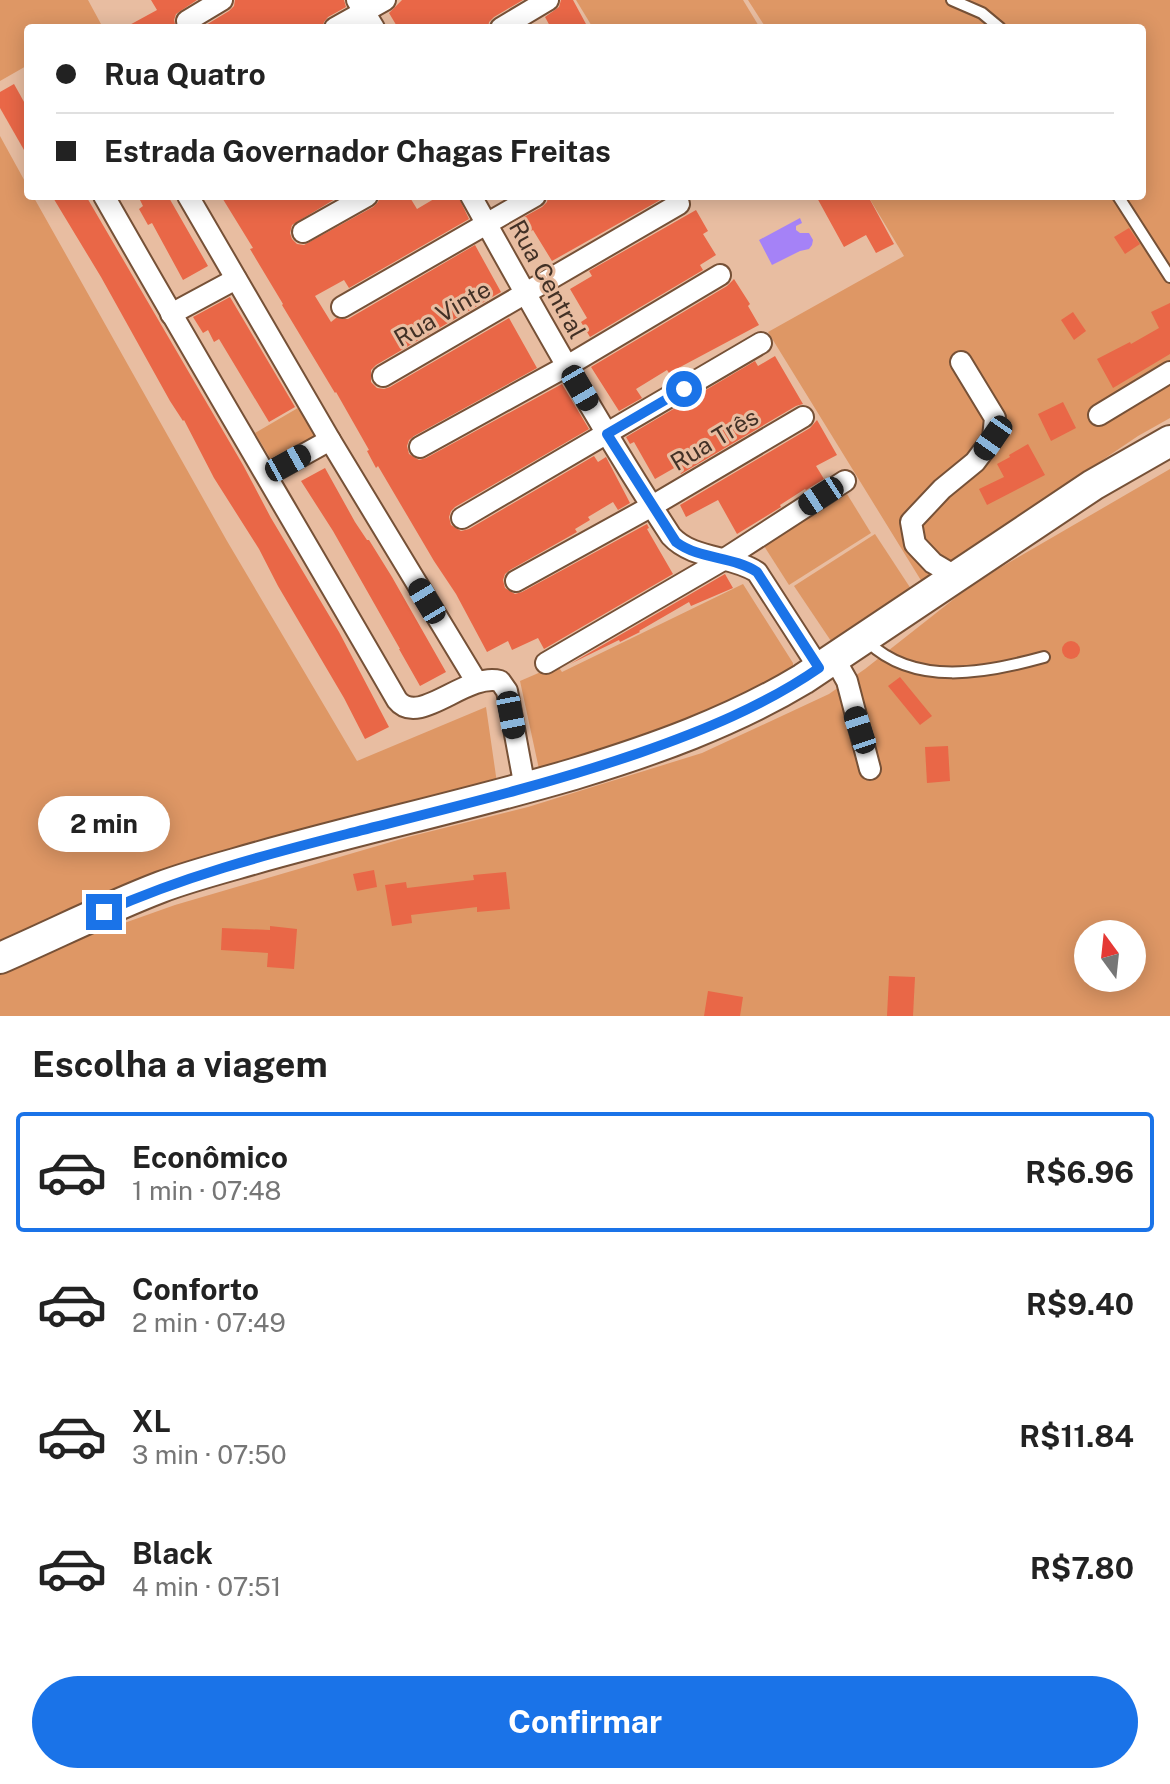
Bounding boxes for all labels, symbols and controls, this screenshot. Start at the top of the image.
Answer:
text: Rua Quatro [104,56,266,92]
text: Estrada Governador Chagas Freitas [104,133,611,169]
street label: Rua Central [504,215,592,343]
street label: Rua Vinte [389,274,495,352]
car [558,361,602,415]
route start [666,371,702,407]
street label: Rua Três [665,402,763,476]
car [969,411,1017,465]
car [261,441,315,485]
car [794,473,848,519]
car [404,574,450,628]
car [495,689,527,741]
car [841,703,879,757]
callout: 2 min [38,796,170,852]
text: 2 min [70,808,138,839]
route end [86,894,122,930]
north arrow [1074,920,1146,992]
map controls [1074,920,1146,992]
text: Escolha a viagem [32,1043,328,1085]
icon: car [36,1136,108,1208]
text: Econômico [132,1139,288,1175]
text: R$6.96 [1025,1154,1134,1190]
text: 1 min · 07:48 [132,1175,281,1206]
icon: car [36,1268,108,1340]
text: Conforto [132,1271,259,1307]
text: R$9.40 [1026,1286,1134,1322]
text: 2 min · 07:49 [132,1307,286,1338]
icon: car [36,1400,108,1472]
text: XL [132,1403,171,1439]
text: R$11.84 [1019,1418,1134,1454]
text: 3 min · 07:50 [132,1439,287,1470]
icon: car [36,1532,108,1604]
text: Black [132,1535,213,1571]
text: R$7.80 [1030,1550,1134,1586]
text: 4 min · 07:51 [132,1571,281,1602]
button: Confirmar [32,1676,1138,1768]

